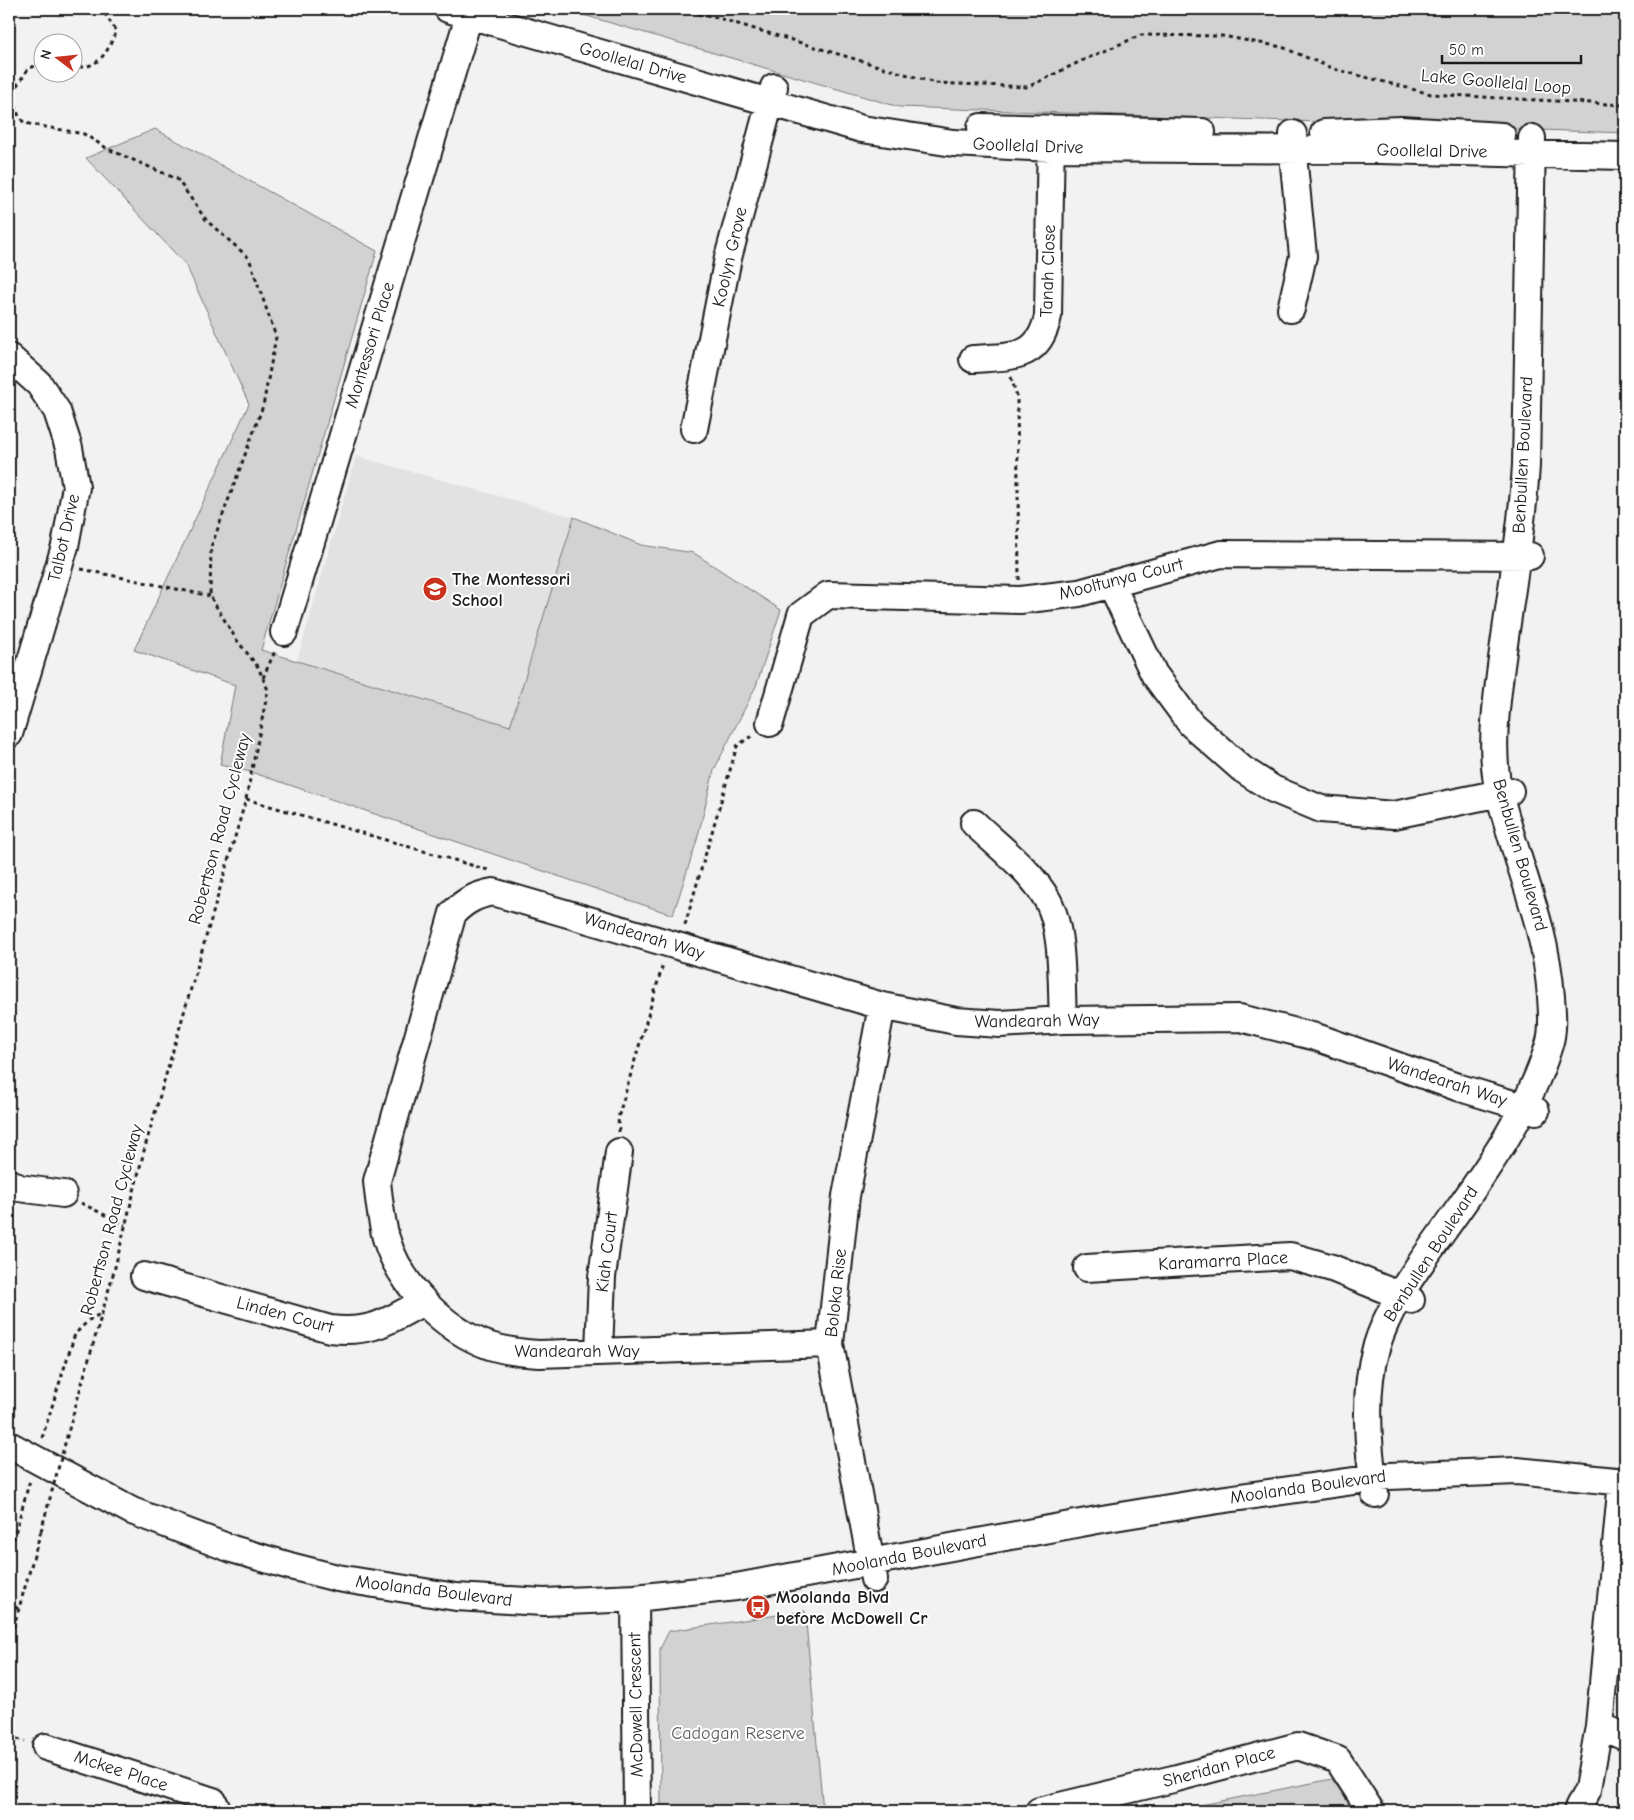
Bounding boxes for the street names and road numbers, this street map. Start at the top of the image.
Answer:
street label: Goollelal Drive [577,38,689,88]
street label: Lake Goollelal Loop [1420,65,1572,99]
street label: Goollelal Drive [972,134,1084,158]
street label: Goollelal Drive [1376,140,1488,162]
street label: Koolyn Grove [708,205,752,309]
street label: Tanah Close [1036,224,1060,318]
street label: Montessori Place [341,279,399,411]
street label: Benbullen Boulevard [1508,376,1538,534]
street label: Talbot Drive [44,492,84,584]
street label: Mooltunya Court [1057,553,1186,605]
street label: Robertson Road Cycleway [184,730,256,927]
street label: Benbullen Boulevard [1488,777,1552,933]
street label: Wandearah Way [581,908,708,965]
street label: Wandearah Way [974,1009,1101,1033]
street label: Wandearah Way [1384,1053,1511,1112]
street label: Robertson Road Cycleway [76,1121,148,1318]
street label: Benbullen Boulevard [1379,1182,1483,1326]
street label: Kiah Court [592,1210,622,1294]
street label: Karamarra Place [1158,1247,1288,1275]
street label: Boloka Rise [821,1248,851,1338]
street label: Linden Court [234,1292,337,1338]
street label: Wandearah Way [515,1341,640,1362]
street label: Moolanda Boulevard [1229,1466,1387,1508]
street label: Moolanda Boulevard [830,1530,988,1580]
street label: Moolanda Boulevard [355,1571,513,1611]
street label: McDowell Crescent [624,1632,648,1778]
street label: Sheridan Place [1160,1742,1278,1792]
street label: Mckee Place [72,1746,170,1796]

